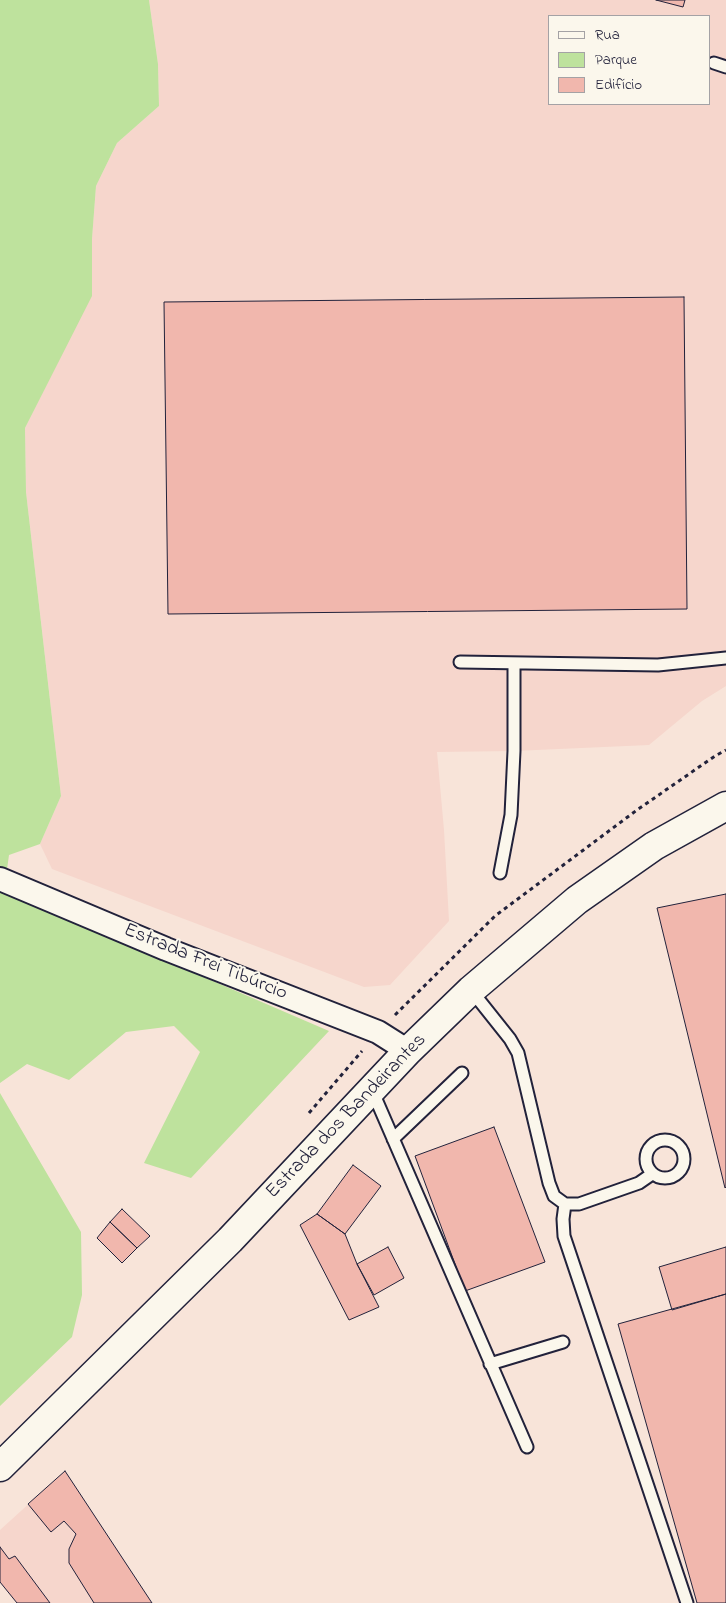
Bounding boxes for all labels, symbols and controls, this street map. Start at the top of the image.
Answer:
legend [548,15,711,105]
text: Rua [595,24,620,46]
text: Parque [595,49,637,71]
text: Edifício [595,74,642,96]
street label: Estrada Frei Tibúrcio [120,919,290,1007]
street label: Estrada dos Bandeirantes [262,1029,432,1205]

